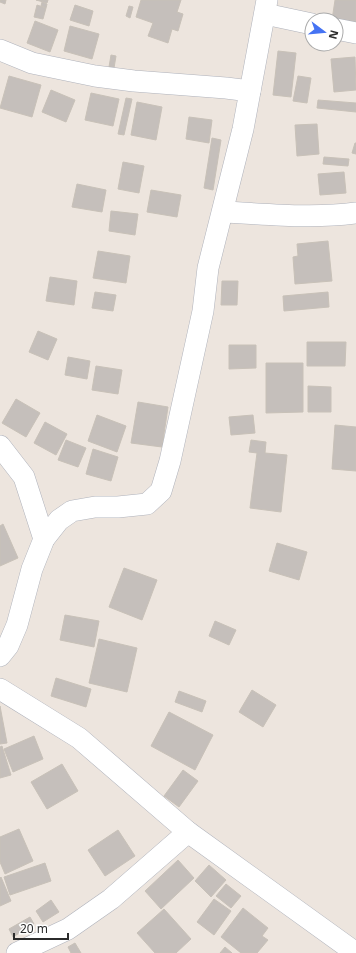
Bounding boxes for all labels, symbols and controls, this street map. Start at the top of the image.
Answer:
north arrow [304,12,344,52]
text: N [326,29,343,41]
scale bar [14,915,68,941]
text: 20 m [20,920,48,937]

